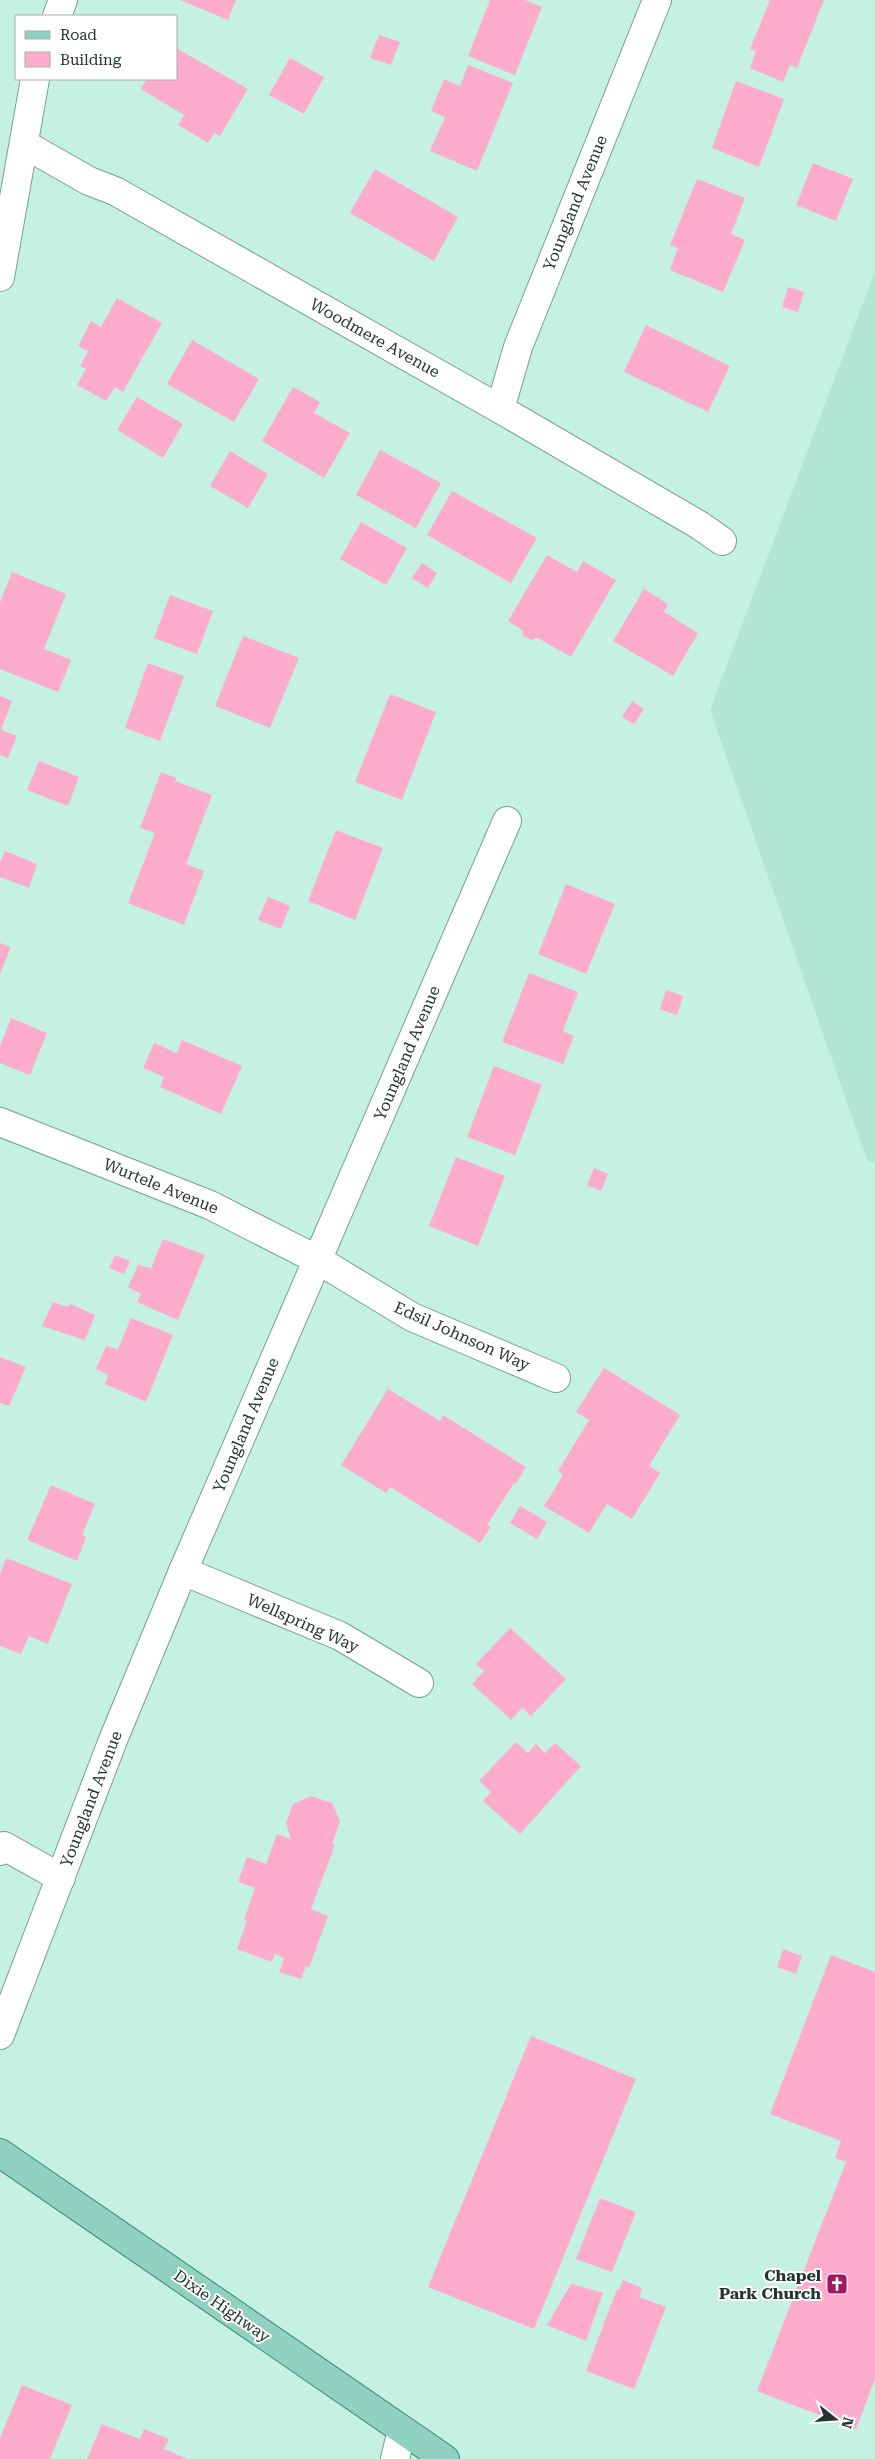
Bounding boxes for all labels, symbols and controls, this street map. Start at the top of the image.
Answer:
legend [15,15,178,80]
text: Road [60,26,97,44]
text: Building [60,51,122,69]
street label: Youngland Avenue [539,132,611,274]
street label: Woodmere Avenue [307,294,443,382]
street label: Youngland Avenue [370,983,444,1123]
street label: Wurtele Avenue [101,1154,221,1218]
street label: Edsil Johnson Way [391,1298,533,1375]
street label: Youngland Avenue [209,1355,283,1495]
street label: Wellspring Way [244,1590,362,1656]
street label: Youngland Avenue [56,1728,126,1870]
street label: Dixie Highway [170,2266,274,2347]
place label: Chapel Park Church [719,2266,822,2303]
church icon: Chapel Park Church [825,2272,849,2296]
north arrow [810,2394,860,2444]
text: N [838,2415,857,2431]

